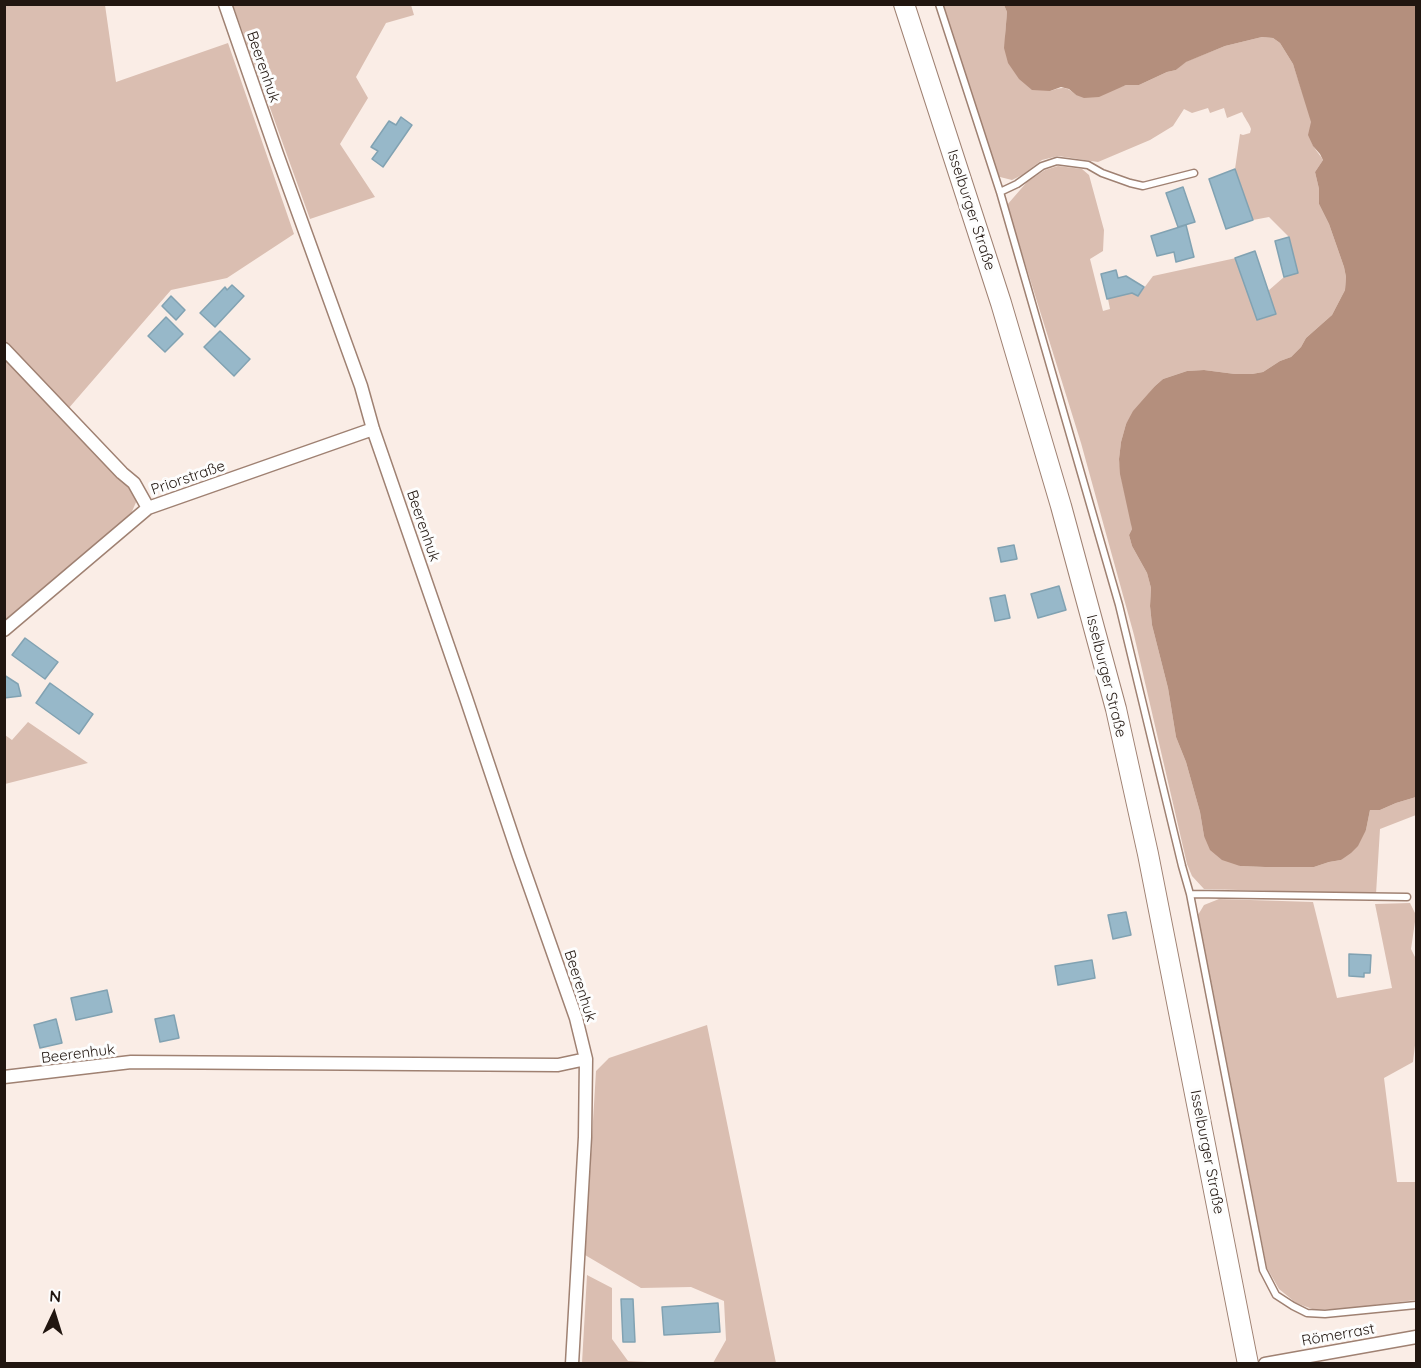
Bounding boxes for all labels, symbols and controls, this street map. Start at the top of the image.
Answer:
street label: Beerenhuk [242,29,284,105]
street label: Isselburger Straße [943,147,999,273]
street label: Priorstraße [149,457,227,499]
street label: Beerenhuk [402,488,444,564]
street label: Isselburger Straße [1082,613,1130,739]
street label: Beerenhuk [560,948,600,1024]
street label: Beerenhuk [40,1041,116,1067]
street label: Isselburger Straße [1186,1088,1228,1216]
north arrow [24,1284,84,1344]
text: N [49,1286,62,1306]
street label: Römerrast [1300,1320,1376,1350]

